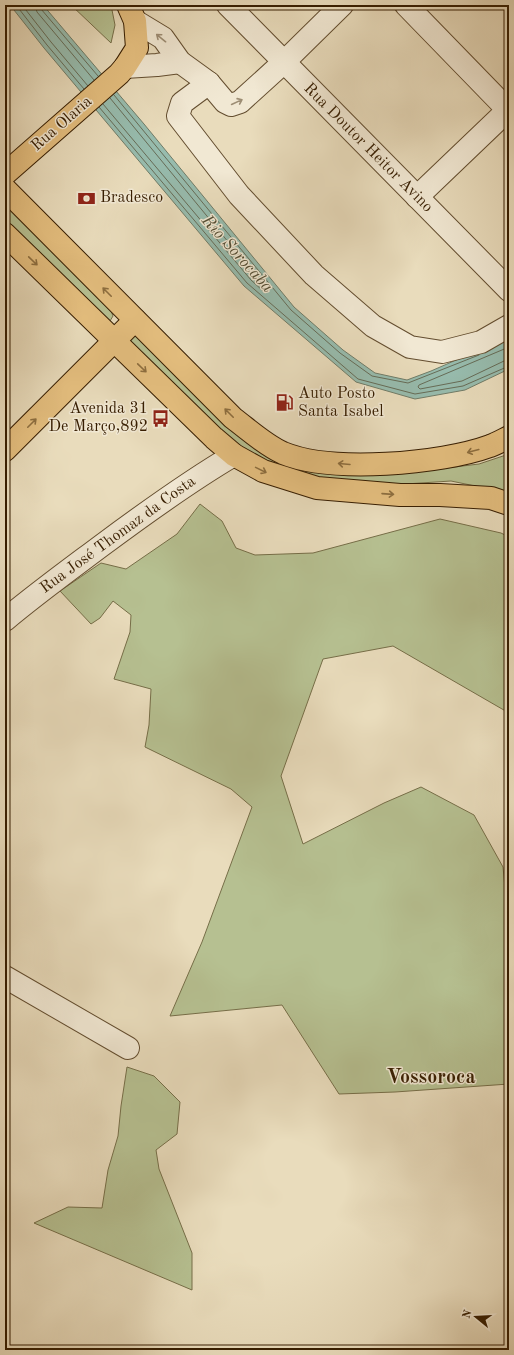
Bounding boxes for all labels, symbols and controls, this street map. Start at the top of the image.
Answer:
one-way arrow [156,33,166,42]
street label: Rua Doutor Heitor Avino [300,80,436,216]
street label: Rua Olaria [29,93,95,155]
one-way arrow [231,98,243,105]
bank icon: Bradesco [77,188,97,208]
place label: Bradesco [100,190,163,206]
water label: Rio Sorocaba [197,211,276,296]
one-way arrow [28,256,38,266]
one-way arrow [102,287,112,297]
one-way arrow [137,363,147,373]
place label: Auto Posto Santa Isabel [298,386,383,420]
fuel station icon: Auto Posto Santa Isabel [275,393,295,413]
place label: Avenida 31 De Março,892 [49,401,148,435]
bus stop icon: Avenida 31 De Março,892 [151,408,171,428]
one-way arrow [224,408,234,418]
one-way arrow [27,418,37,428]
one-way arrow [467,448,480,455]
one-way arrow [338,460,351,467]
one-way arrow [255,467,267,474]
street label: Rua José Thomaz da Costa [37,473,199,597]
one-way arrow [381,490,394,497]
district label: Vossoroca [386,1068,476,1088]
north arrow [456,1297,496,1337]
text: N [461,1308,475,1320]

